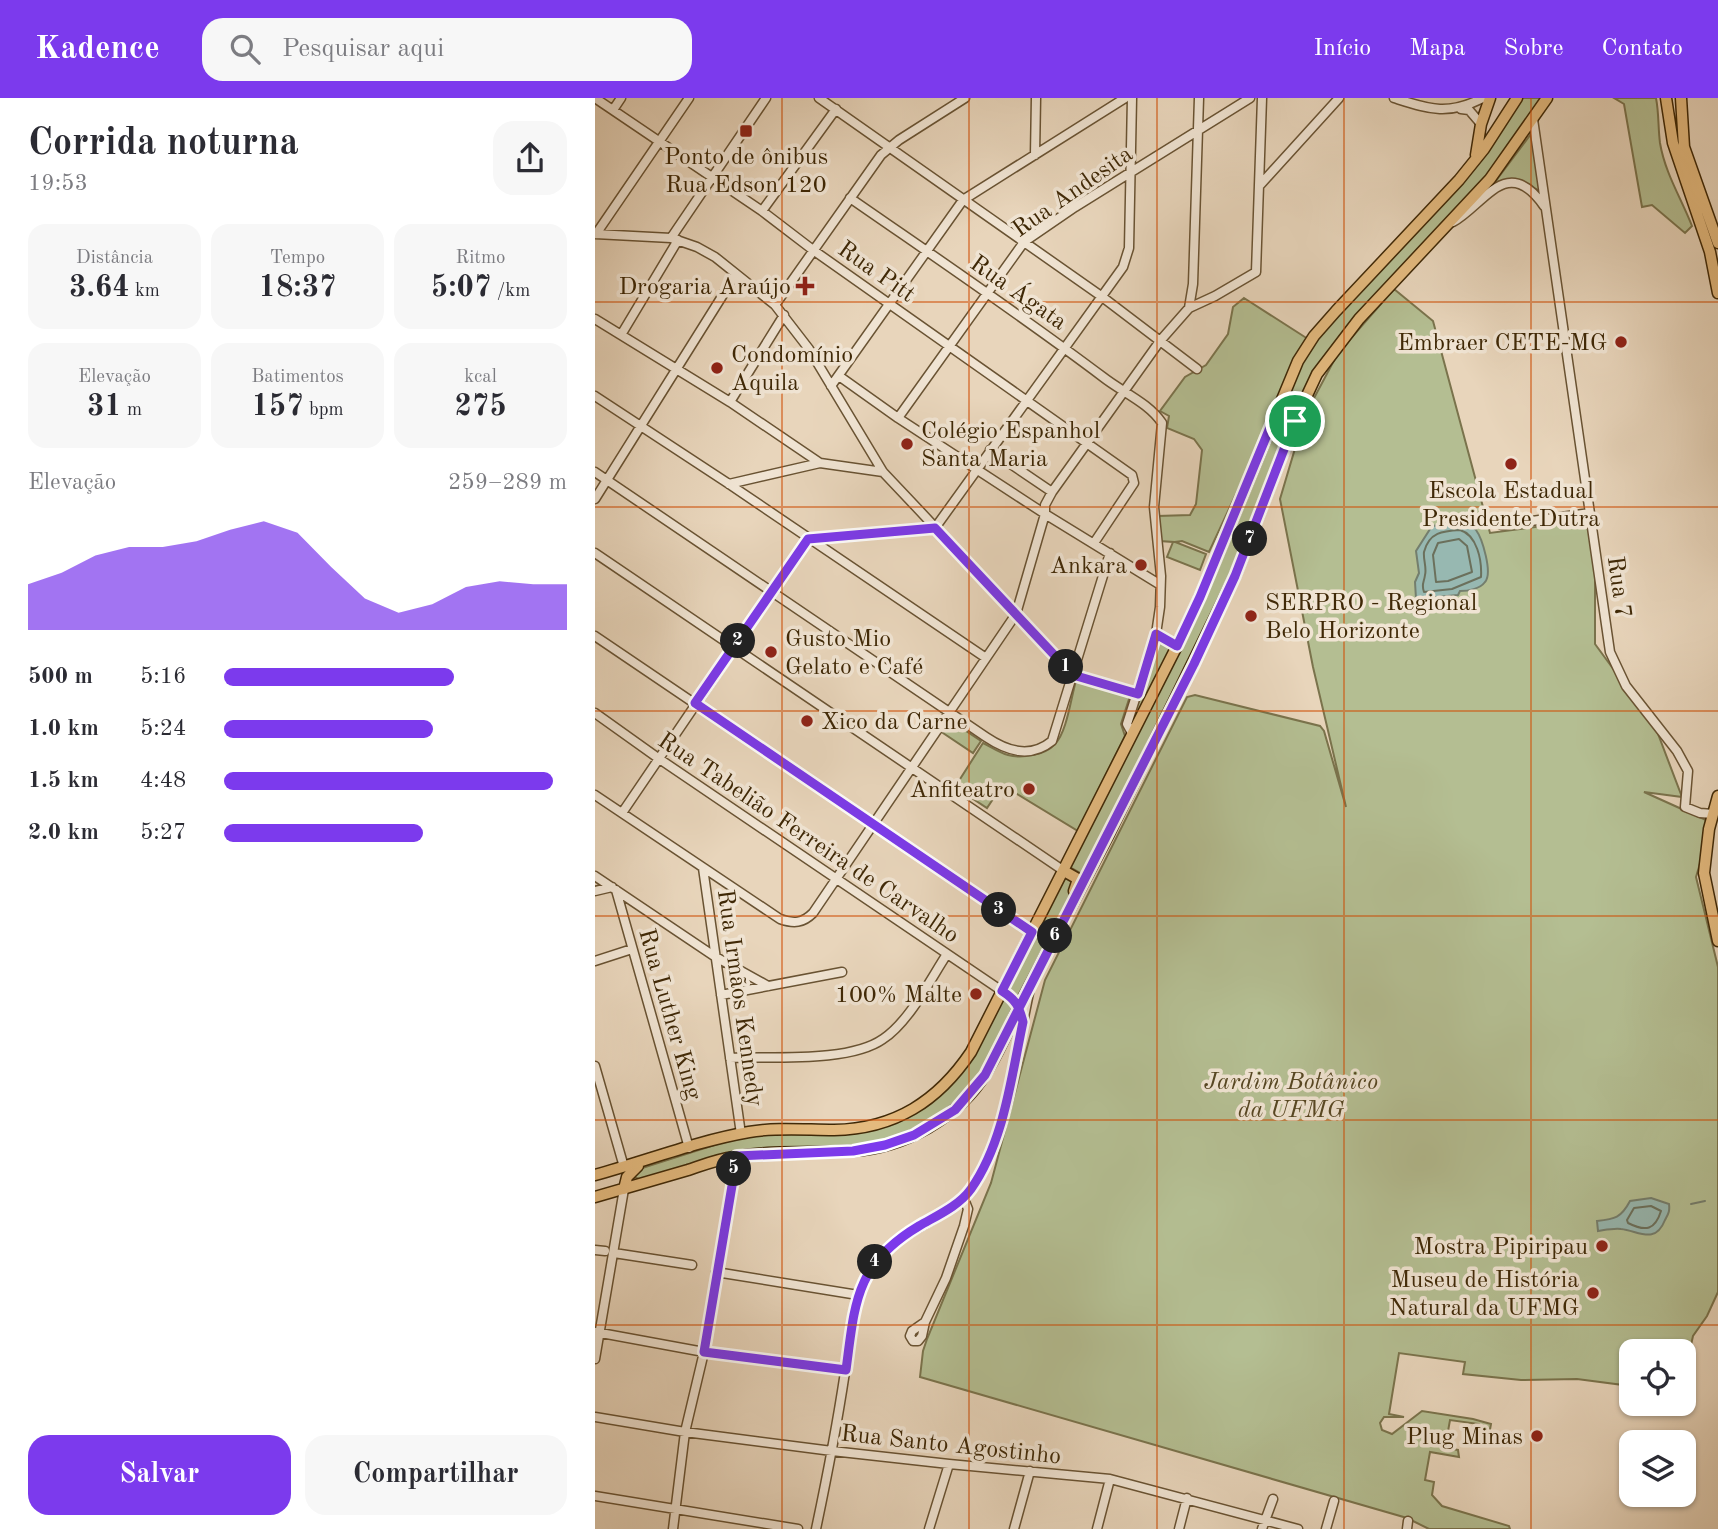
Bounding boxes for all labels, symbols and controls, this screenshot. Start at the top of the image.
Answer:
search box [202,18,692,81]
icon: search [226,30,264,68]
text: Kadence [35,33,160,66]
text: Pesquisar aqui [282,36,444,62]
text: Início [1314,37,1371,61]
text: Mapa [1409,37,1466,61]
text: Sobre [1504,37,1563,61]
text: Contato [1601,37,1683,61]
button: share [493,121,567,195]
marker: Ponto de ônibus Rua Edson 120 [738,123,754,139]
text: Corrida noturna [28,125,299,163]
street label: Rua Andesita [1009,142,1138,243]
place label: Ponto de ônibus Rua Edson 120 [664,146,828,198]
text: 19:53 [28,172,88,195]
street label: Rua Pitt [833,238,919,308]
street label: Rua Ágata [965,248,1073,336]
text: Distância [76,249,153,268]
text: Tempo [270,249,325,268]
text: Ritmo [456,249,505,268]
text: 3.64 [69,273,130,303]
text: 18:37 [259,273,337,303]
text: 5:07 [431,273,491,303]
place label: Drogaria Araújo [618,276,791,300]
marker: Drogaria Araújo [797,278,813,294]
text: km [130,282,160,301]
text: /km [491,282,530,301]
place label: Embraer CETE-MG [1397,332,1607,356]
marker: Embraer CETE-MG [1613,334,1629,350]
place label: Condomínio Aquila [731,344,853,396]
marker: Condomínio Aquila [709,360,725,376]
text: Elevação [78,368,151,387]
text: Batimentos [251,368,344,387]
text: kcal [464,368,497,387]
pin [1265,391,1325,451]
text: 31 [87,392,122,422]
text: 157 [251,392,304,422]
text: 275 [454,392,507,422]
text: m [122,401,142,420]
text: bpm [304,401,344,420]
icon: arrive [1276,402,1314,440]
place label: Colégio Espanhol Santa Maria [921,420,1100,472]
marker: Colégio Espanhol Santa Maria [899,436,915,452]
marker: Escola Estadual Presidente Dutra [1503,456,1519,472]
text: Elevação [28,471,116,494]
text: 259–289 m [448,471,567,494]
place label: Escola Estadual Presidente Dutra [1422,480,1600,532]
pin: 7 [1233,522,1267,556]
text: 7 [1244,529,1255,548]
place label: Ankara [1050,555,1127,579]
street label: Rua 7 [1602,555,1634,620]
marker: Ankara [1133,557,1149,573]
place label: SERPRO - Regional Belo Horizonte [1265,592,1477,644]
marker: SERPRO - Regional Belo Horizonte [1243,608,1259,624]
pin: 2 [720,624,755,658]
place label: Gusto Mio Gelato e Café [785,628,923,680]
text: 2 [732,631,743,650]
marker: Gusto Mio Gelato e Café [763,644,779,660]
pin: 1 [1049,650,1084,684]
text: 1 [1060,657,1071,676]
text: 500 m [28,665,93,688]
text: 5:16 [140,665,186,688]
place label: Xico da Carne [821,711,967,735]
marker: Xico da Carne [799,713,815,729]
text: 1.0 km [28,717,99,740]
text: 5:24 [140,717,186,740]
street label: Rua Tabelião Ferreira de Carvalho [653,729,963,949]
text: 1.5 km [28,769,99,792]
text: 4:48 [140,769,186,792]
place label: Anfiteatro [910,779,1015,803]
marker: Anfiteatro [1021,781,1037,797]
text: 2.0 km [28,821,99,844]
text: 5:27 [140,821,186,844]
street label: Rua Irmãos Kennedy [712,888,766,1109]
pin: 3 [981,892,1017,928]
text: 3 [993,900,1004,919]
pin: 6 [1037,918,1072,954]
street label: Rua Luther King [633,926,705,1103]
text: 6 [1049,926,1060,945]
place label: 100% Malte [835,984,962,1008]
marker: 100% Malte [968,986,984,1002]
park label: Jardim Botânico da UFMG [1204,1071,1378,1123]
pin: 5 [717,1152,751,1186]
text: 5 [728,1159,739,1178]
place label: Mostra Pipiripau [1414,1236,1588,1260]
marker: Mostra Pipiripau [1594,1238,1610,1254]
pin: 4 [857,1244,893,1280]
text: 4 [869,1252,880,1271]
place label: Museu de História Natural da UFMG [1389,1269,1579,1321]
marker: Museu de História Natural da UFMG [1585,1285,1601,1301]
map controls [1619,1339,1696,1507]
button: locate [1619,1339,1696,1416]
street label: Rua Santo Agostinho [839,1422,1062,1470]
place label: Plug Minas [1406,1426,1523,1450]
marker: Plug Minas [1529,1428,1545,1444]
button: layers [1619,1430,1696,1507]
button: Salvar [28,1435,291,1515]
button: Compartilhar [305,1435,567,1515]

